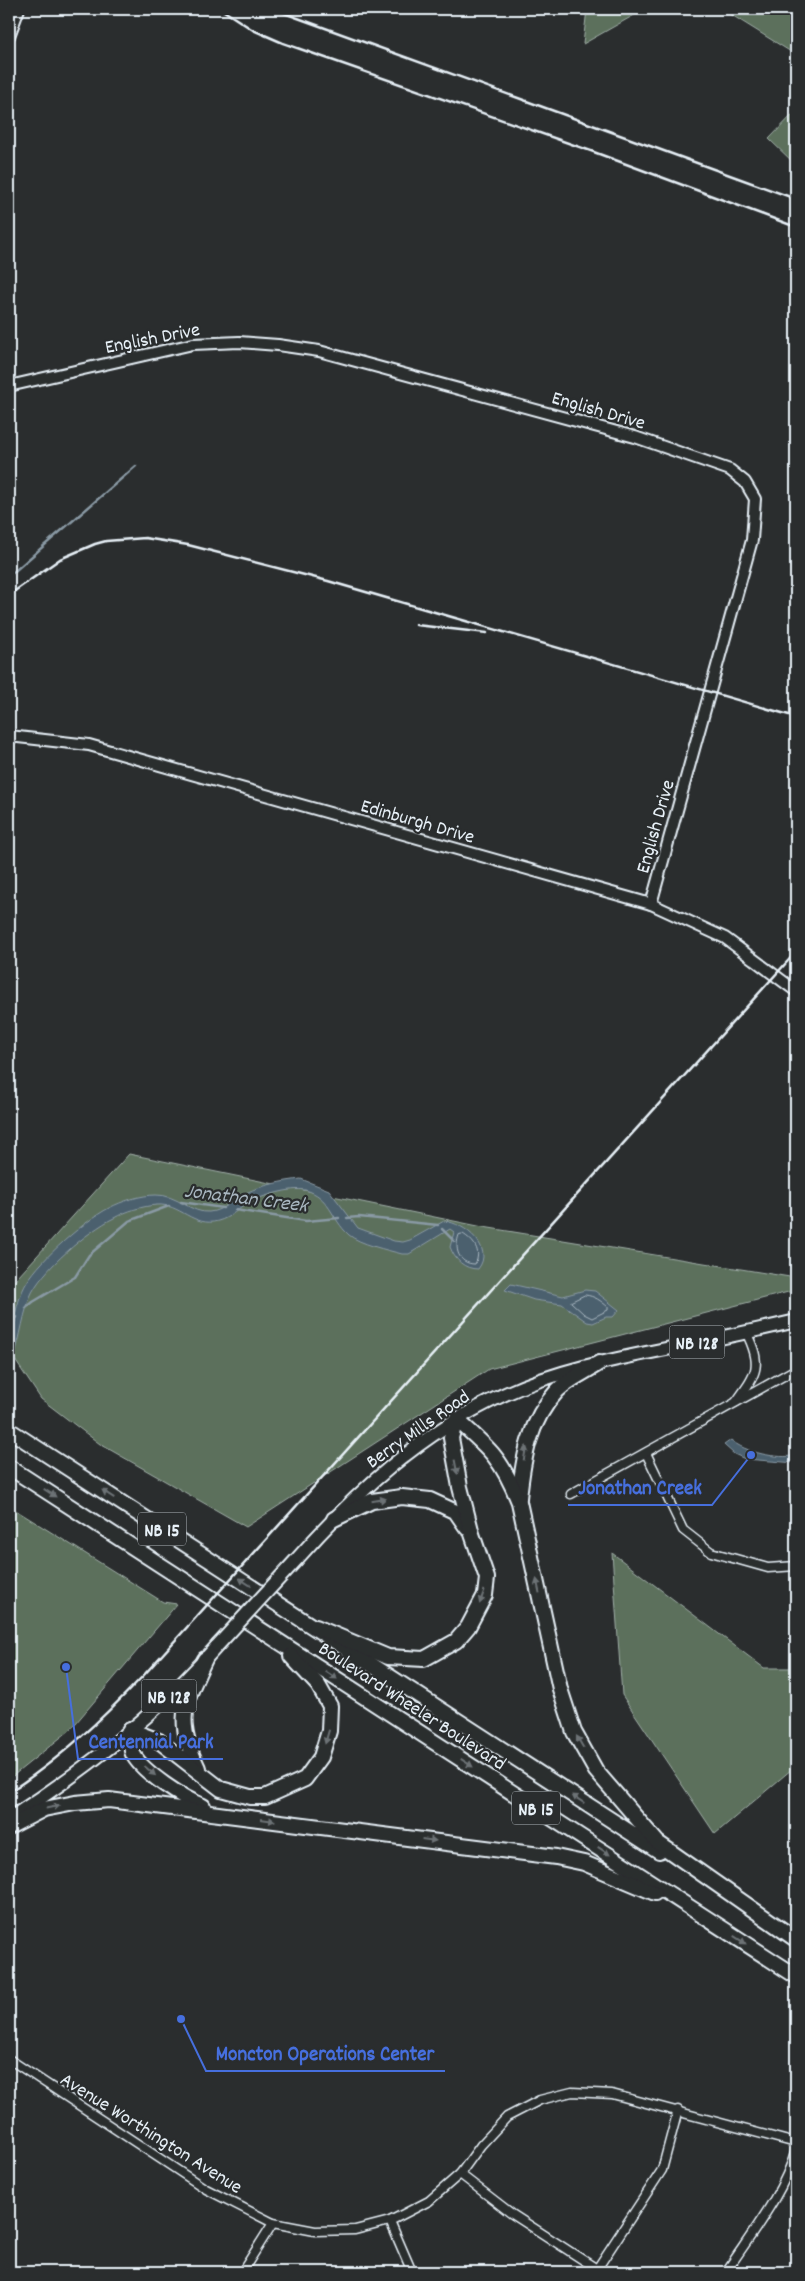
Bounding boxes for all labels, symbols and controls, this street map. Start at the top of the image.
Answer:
street label: English Drive [103,317,203,363]
street label: English Drive [548,385,648,439]
street label: English Drive [630,777,684,877]
street label: Edinburgh Drive [357,793,478,853]
water label: Jonathan Creek [183,1178,311,1223]
road number: NB 128 [670,1325,724,1358]
street label: Berry Mills Road [361,1384,476,1477]
one-way arrow [521,1445,529,1461]
one-way arrow [453,1459,461,1475]
callout: Jonathan Creek [568,1469,712,1505]
text: Jonathan Creek [578,1475,702,1505]
one-way arrow [43,1489,56,1498]
one-way arrow [102,1490,115,1499]
one-way arrow [371,1496,387,1504]
road number: NB 15 [138,1512,186,1546]
one-way arrow [238,1577,252,1587]
one-way arrow [534,1578,542,1593]
one-way arrow [478,1590,486,1605]
street label: Boulevard Wheeler Boulevard [312,1636,511,1779]
one-way arrow [324,1670,337,1680]
road number: NB 128 [142,1680,196,1712]
callout: Centennial Park [78,1723,223,1759]
text: Centennial Park [89,1729,214,1759]
one-way arrow [322,1730,330,1745]
one-way arrow [575,1736,584,1749]
one-way arrow [461,1759,474,1768]
one-way arrow [144,1765,156,1777]
road number: NB 15 [512,1792,560,1825]
one-way arrow [572,1794,585,1804]
one-way arrow [45,1803,61,1811]
one-way arrow [260,1816,276,1824]
one-way arrow [421,1836,437,1844]
one-way arrow [597,1847,610,1856]
one-way arrow [733,1935,747,1945]
callout: Moncton Operations Center [206,2035,445,2071]
text: Moncton Operations Center [216,2041,435,2071]
street label: Avenue Worthington Avenue [54,2067,247,2202]

